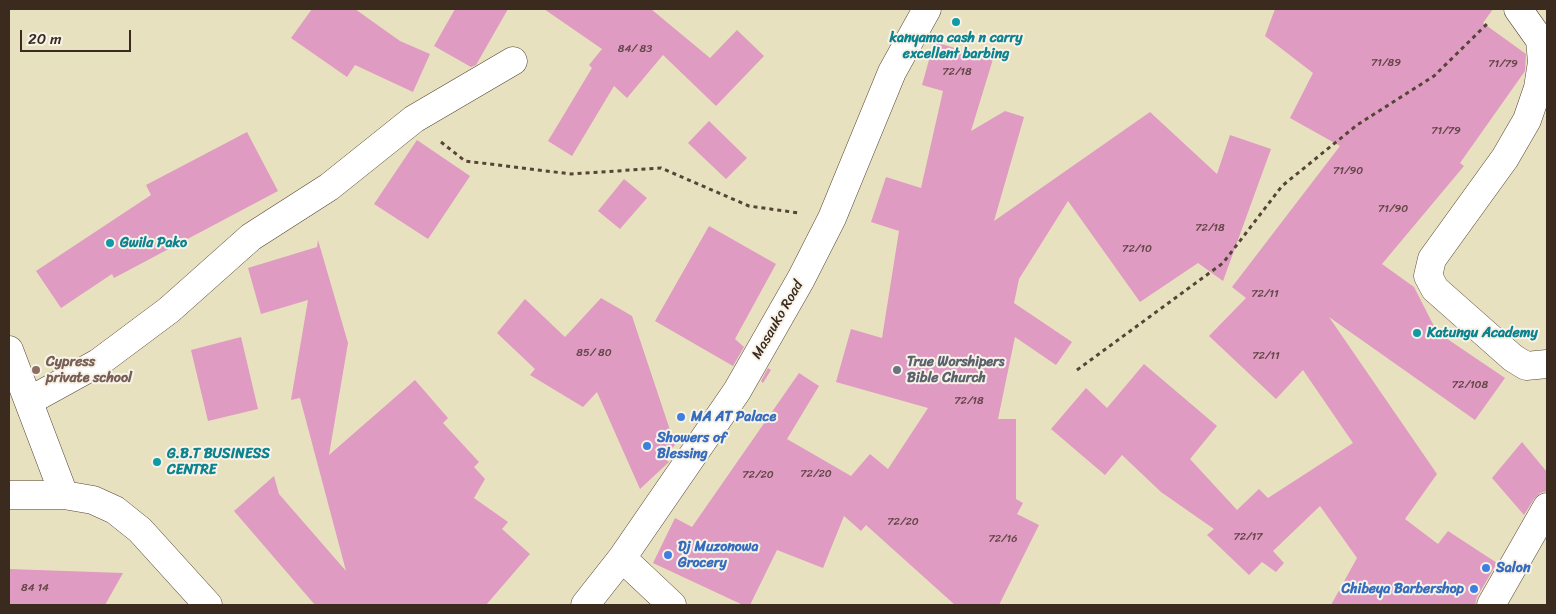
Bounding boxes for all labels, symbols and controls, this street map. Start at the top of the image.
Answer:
marker: kanyama cash n carry excellent barbing [950,16,962,28]
scale bar [22,20,134,52]
text: 20 m [28,26,62,52]
place label: kanyama cash n carry excellent barbing [890,30,1022,62]
house number: 84/ 83 [618,42,652,56]
house number: 71/89 [1371,56,1401,70]
house number: 71/79 [1488,57,1518,71]
house number: 72/18 [942,65,972,79]
house number: 71/79 [1431,124,1461,138]
house number: 71/90 [1333,164,1363,178]
house number: 71/90 [1378,202,1408,216]
house number: 72/18 [1195,221,1225,235]
place label: Gwila Pako [120,235,187,251]
marker: Gwila Pako [104,237,116,249]
house number: 72/10 [1122,242,1152,256]
street label: Masauko Road [749,278,807,362]
house number: 72/11 [1251,287,1279,301]
place label: Katungu Academy [1427,325,1538,341]
marker: Katungu Academy [1411,327,1423,339]
house number: 85/ 80 [576,346,612,360]
house number: 72/11 [1252,349,1280,363]
place label: Cypress private school [46,354,132,387]
place label: True Worshipers Bible Church [907,354,1005,387]
marker: Cypress private school [30,364,42,376]
marker: True Worshipers Bible Church [891,364,903,376]
house number: 72/108 [1452,378,1488,392]
house number: 72/18 [954,394,984,408]
place label: MA AT Palace [691,409,776,425]
marker: MA AT Palace [675,411,687,423]
place label: Showers of Blessing [657,430,726,462]
marker: Showers of Blessing [641,440,653,452]
place label: G.B.T BUSINESS CENTRE [167,446,270,478]
marker: G.B.T BUSINESS CENTRE [151,456,163,468]
house number: 72/20 [800,467,832,481]
house number: 72/20 [742,468,774,482]
house number: 72/20 [887,515,919,529]
house number: 72/17 [1233,530,1263,544]
house number: 72/16 [988,532,1018,546]
place label: Dj Muzonowa Grocery [678,539,758,572]
marker: Dj Muzonowa Grocery [662,549,674,561]
place label: Salon [1496,560,1530,576]
marker: Salon [1480,562,1492,574]
house number: 84 14 [21,581,49,595]
place label: Chibeya Barbershop [1341,581,1464,597]
marker: Chibeya Barbershop [1468,583,1480,595]

